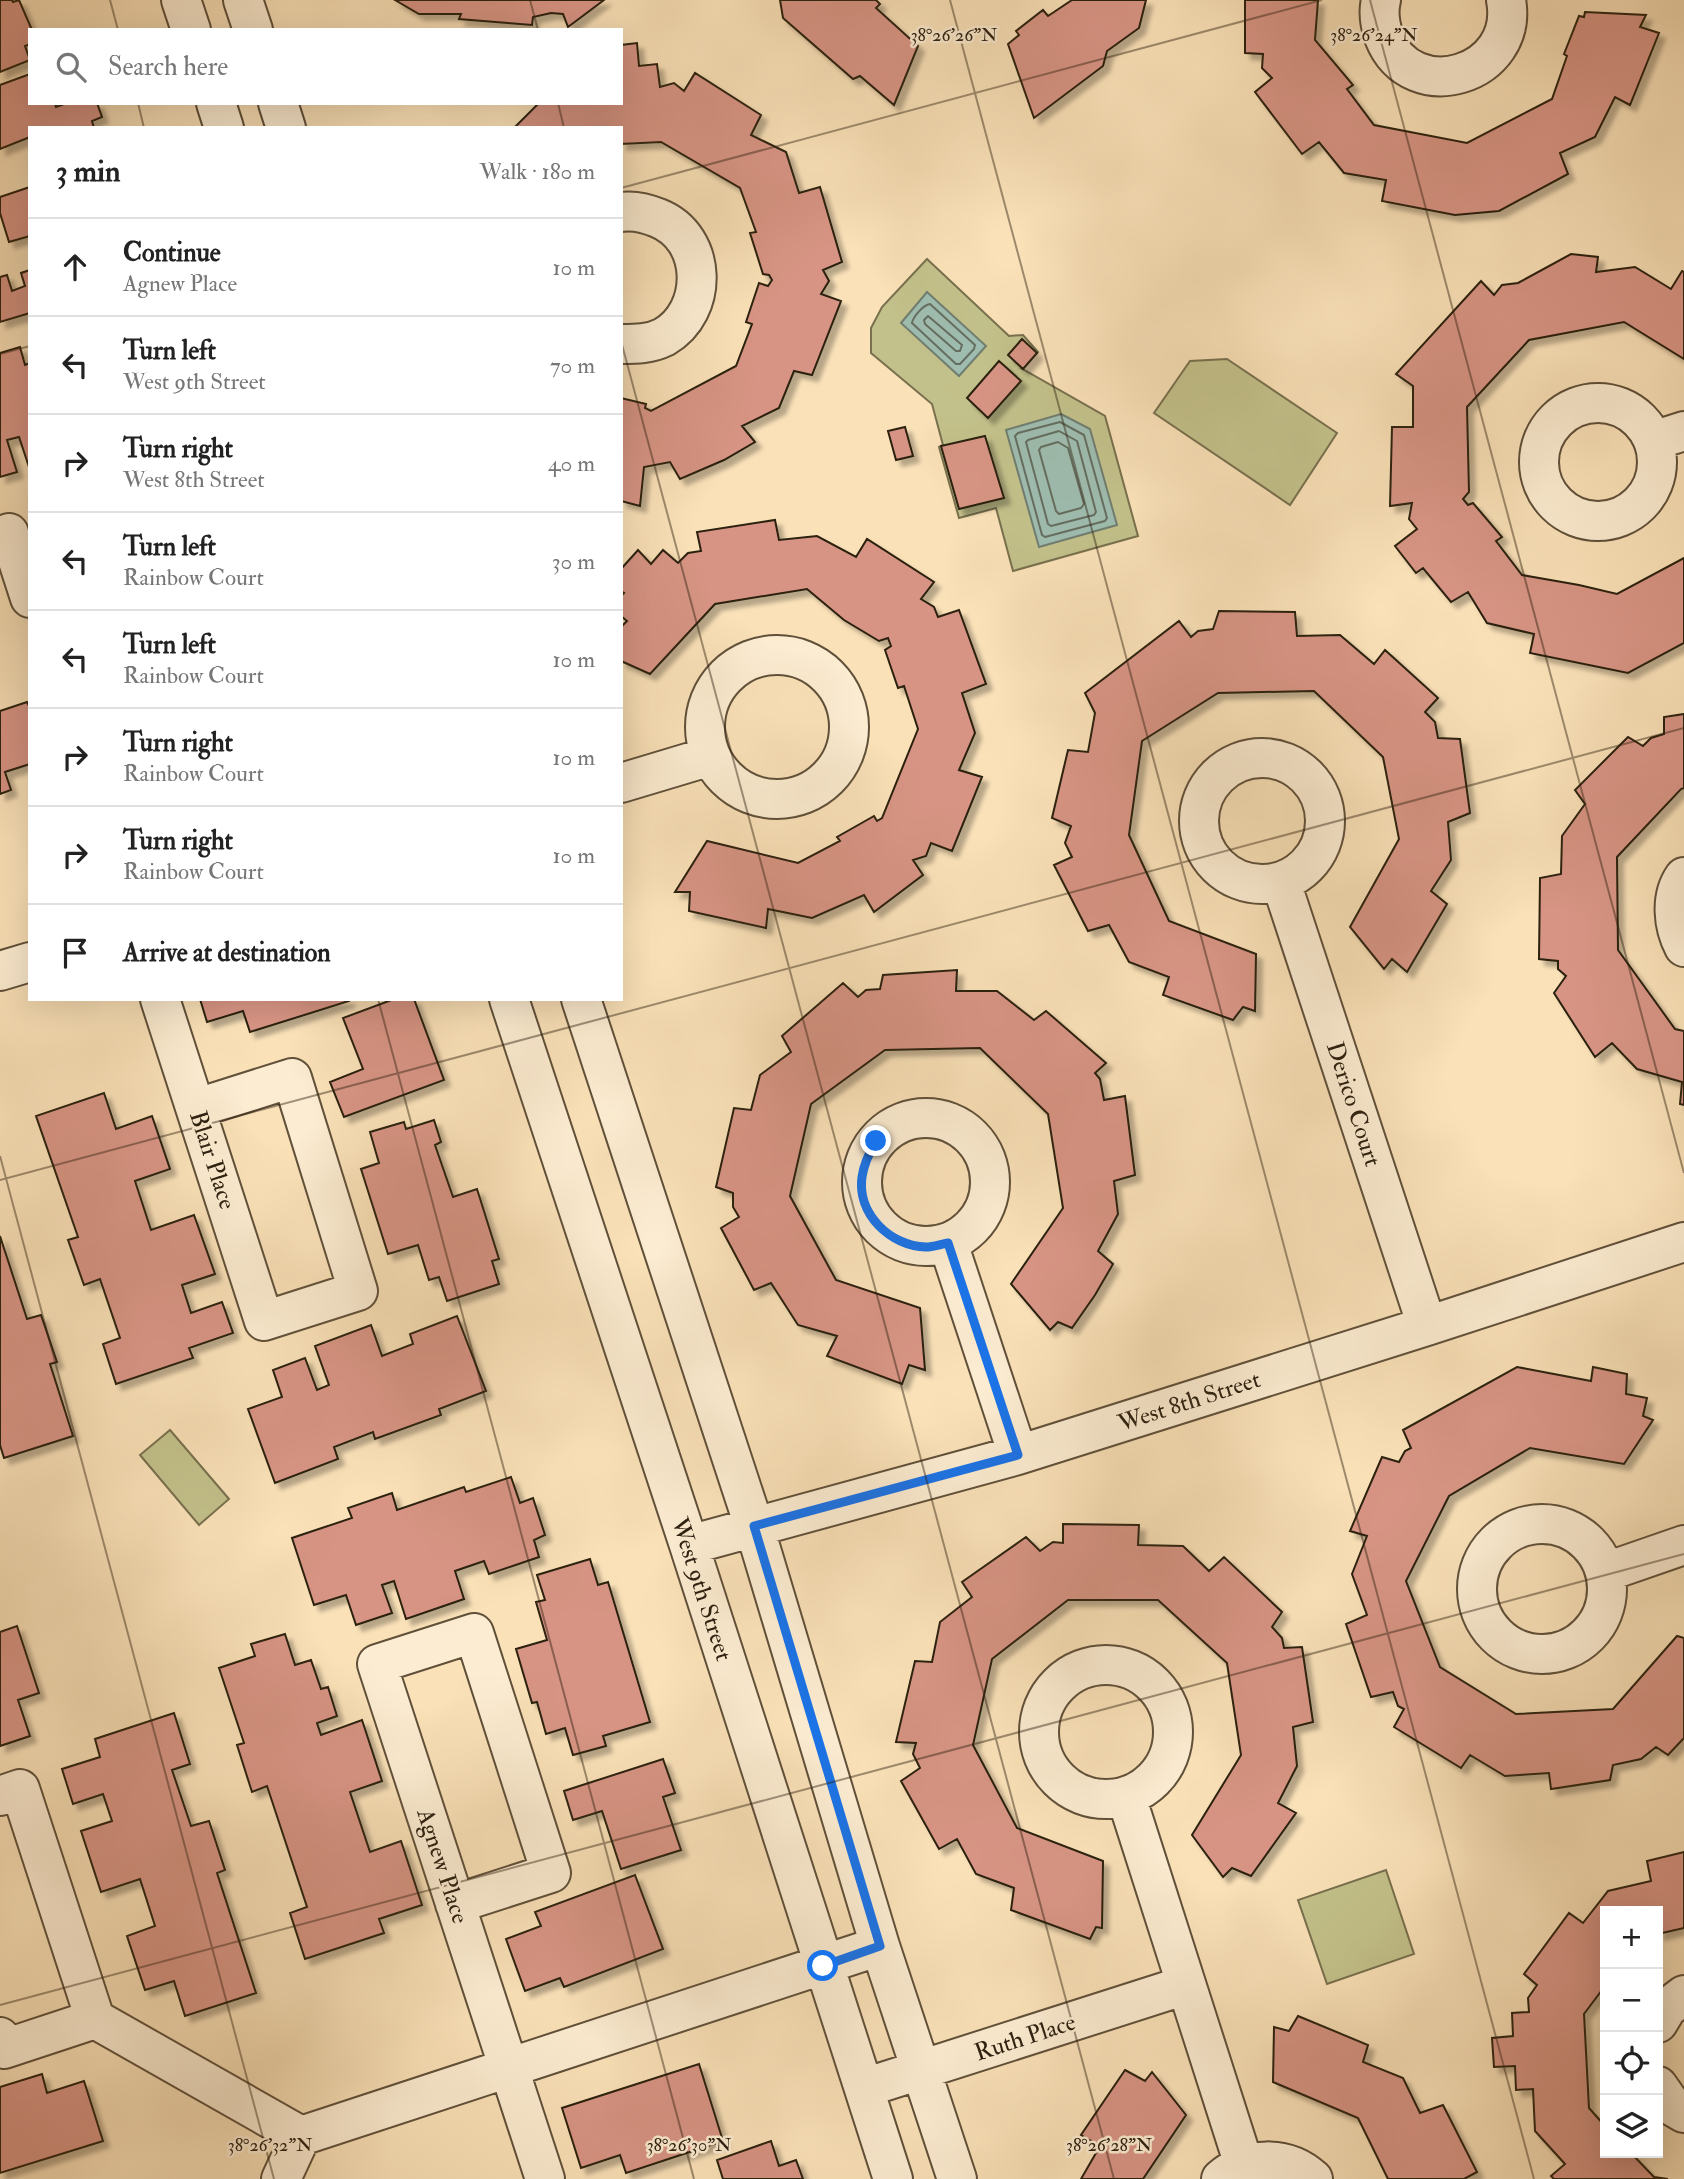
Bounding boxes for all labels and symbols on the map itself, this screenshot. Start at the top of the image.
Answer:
text: 38°26'26"N [911,24,997,47]
text: 38°26'24"N [1330,24,1418,47]
street label: Derico Court [1319,1038,1388,1171]
street label: Blair Place [182,1107,243,1213]
route end [860,1125,891,1156]
street label: West 8th Street [1113,1364,1264,1439]
street label: West 9th Street [663,1513,739,1665]
street label: Agnew Place [409,1804,476,1928]
route start [807,1950,838,1981]
street label: Ruth Place [971,2007,1080,2068]
text: 38°26'32"N [228,2134,312,2157]
text: 38°26'30"N [647,2134,731,2157]
text: 38°26'28"N [1066,2134,1152,2157]

